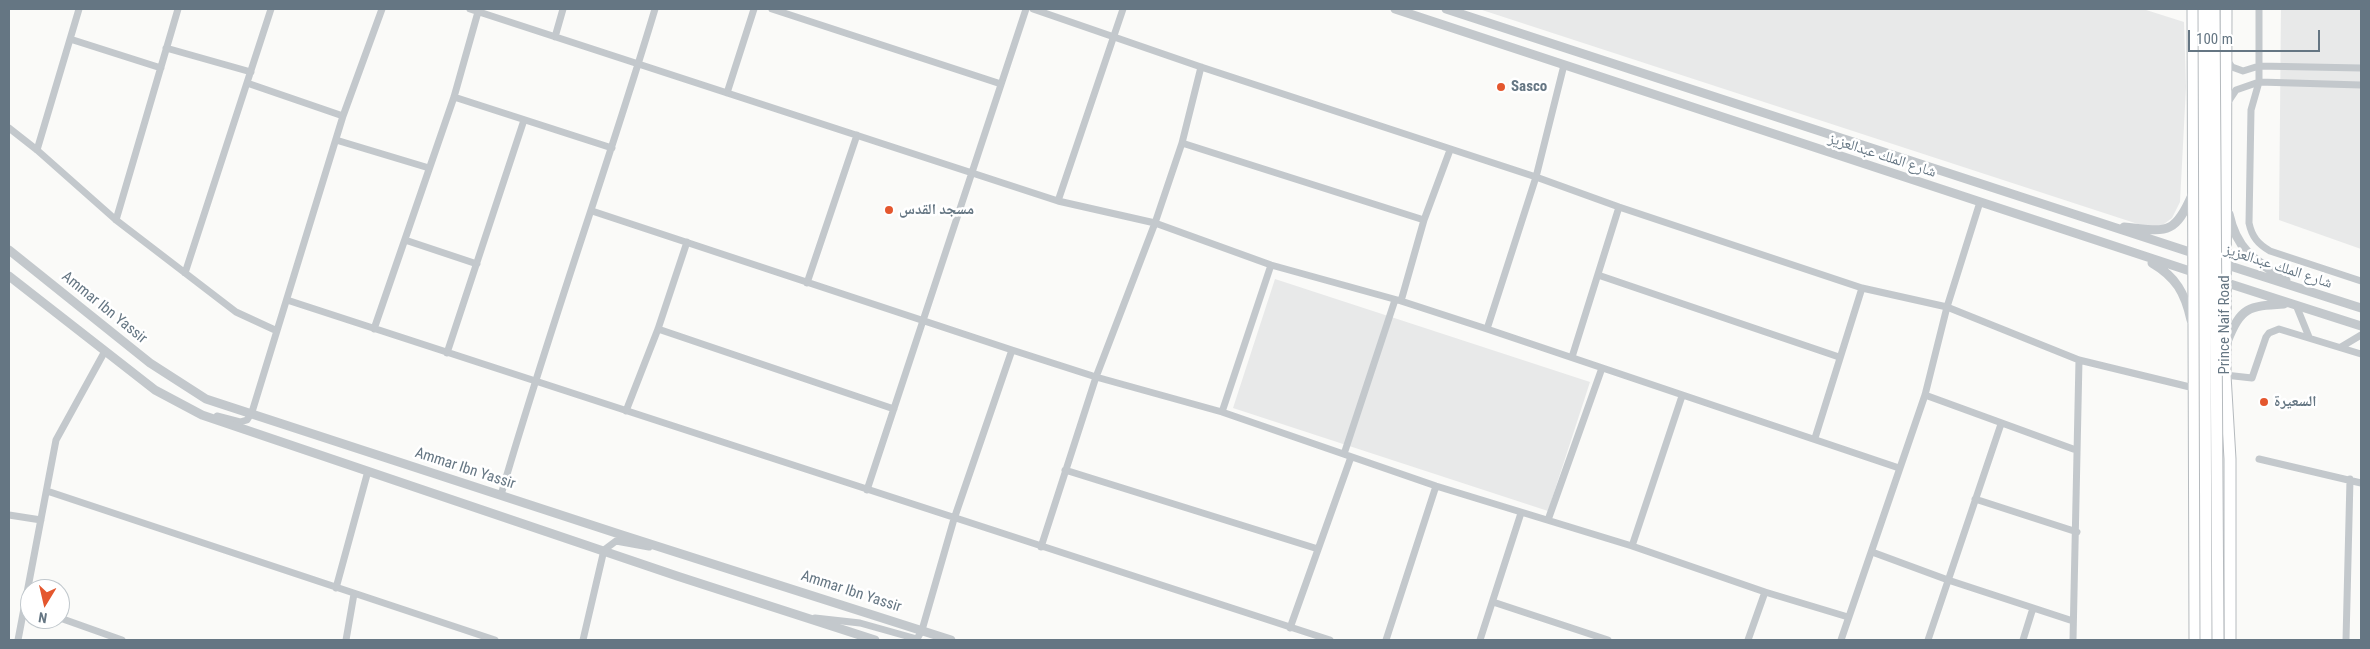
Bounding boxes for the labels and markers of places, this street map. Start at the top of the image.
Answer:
place label: Sasco [1511,78,1547,96]
marker: Sasco [1495,81,1507,93]
place label: مسجد القدس [899,201,974,219]
marker: مسجد القدس [883,204,895,216]
place label: السعيرة [2274,393,2316,411]
marker: السعيرة [2258,396,2270,408]

